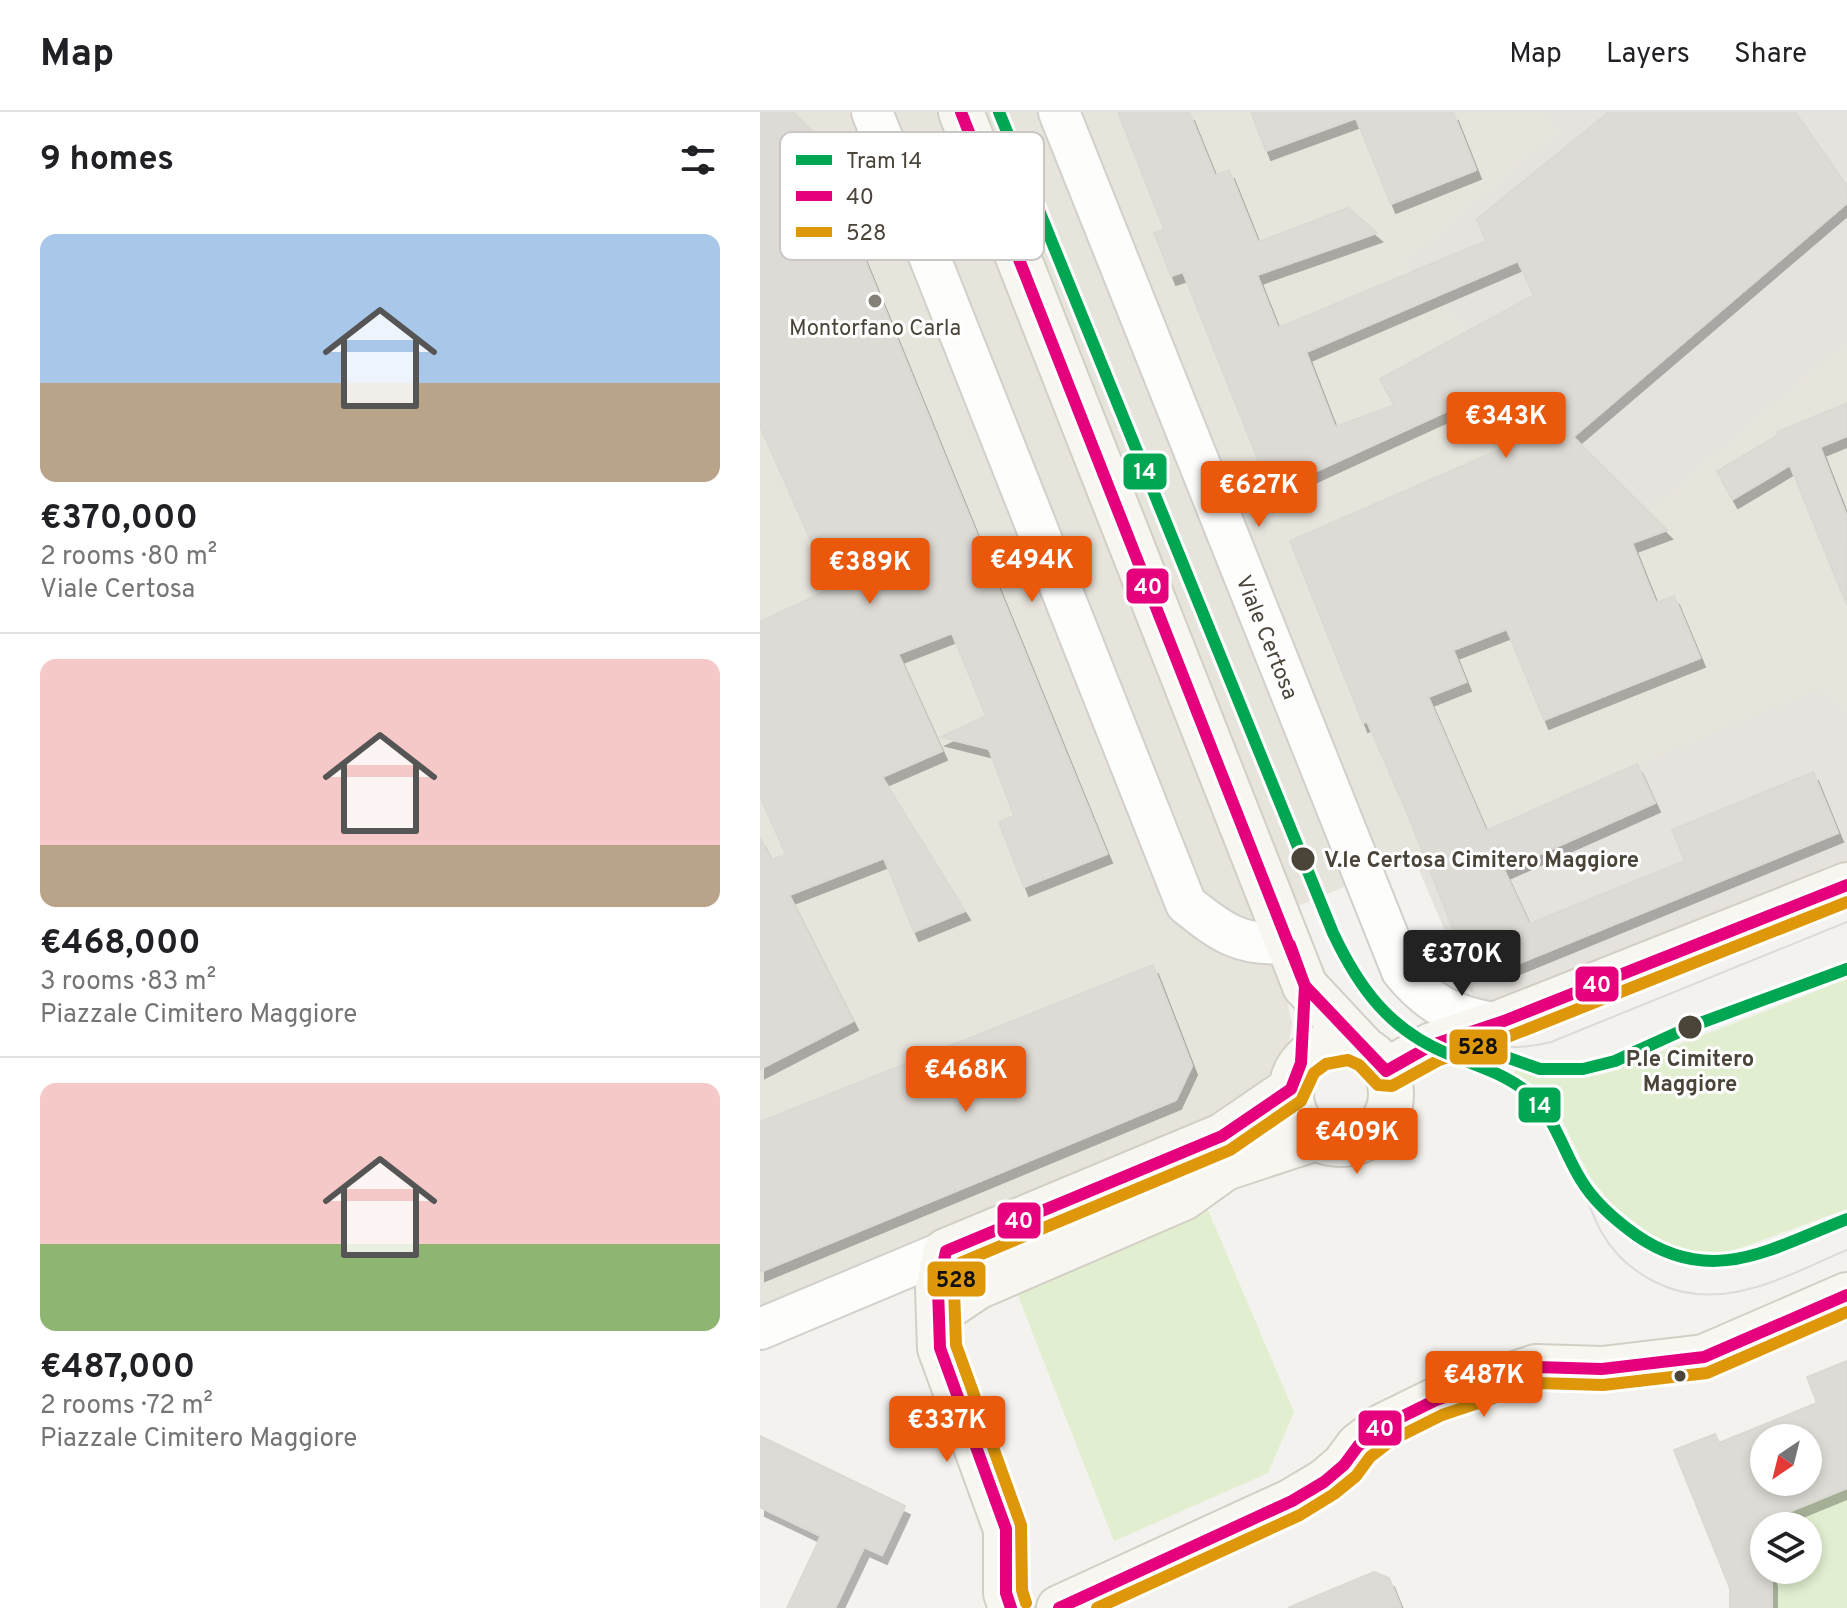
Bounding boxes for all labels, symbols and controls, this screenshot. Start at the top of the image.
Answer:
text: Map [40,31,114,80]
text: Map [1509,37,1562,73]
text: Layers [1606,37,1690,73]
text: Share [1734,37,1807,73]
legend [780,132,1044,260]
icon: filters [676,138,720,182]
text: 9 homes [40,139,174,182]
text: Tram 14 [846,149,922,176]
text: 40 [846,185,874,212]
text: 528 [846,221,886,248]
icon: home [308,286,452,430]
marker: Montorfano Carla [866,292,884,310]
place label: Montorfano Carla [789,316,961,343]
pin: €343K [1450,392,1562,460]
text: €343K [1465,401,1547,434]
line badge: 14 [1122,452,1168,491]
text: 14 [1134,460,1156,487]
pin: €627K [1203,461,1315,529]
text: €627K [1219,470,1299,503]
text: €370,000 [40,498,198,541]
pin: €494K [976,536,1088,604]
pin: €389K [814,538,926,606]
text: 2 rooms · 80 m² [40,541,217,574]
text: €494K [990,545,1074,578]
text: €389K [829,547,911,580]
line badge: 40 [1125,567,1170,605]
street label: Viale Certosa [1229,572,1303,704]
text: Viale Certosa [40,574,195,607]
text: 40 [1134,575,1162,602]
icon: home [308,711,452,855]
marker: V.le Certosa Cimitero Maggiore [1289,845,1317,873]
place label: V.le Certosa Cimitero Maggiore [1324,848,1639,875]
text: €468,000 [40,923,201,966]
pin: €370K [1406,930,1518,998]
text: €370K [1421,939,1503,972]
line badge: 40 [1574,965,1620,1003]
text: 3 rooms · 83 m² [40,966,216,999]
text: 40 [1583,973,1611,1000]
text: Piazzale Cimitero Maggiore [40,999,357,1032]
marker: P.le Cimitero Maggiore [1676,1013,1704,1041]
line badge: 528 [1448,1028,1509,1066]
text: 528 [1458,1035,1498,1062]
pin: €468K [910,1046,1022,1114]
place label: P.le Cimitero Maggiore [1626,1047,1754,1099]
text: €468K [924,1055,1008,1088]
line badge: 14 [1517,1086,1562,1124]
text: 14 [1529,1094,1551,1121]
pin: €409K [1301,1108,1413,1176]
text: €409K [1315,1117,1399,1150]
icon: home [308,1135,452,1279]
line badge: 40 [996,1201,1042,1240]
text: 40 [1005,1209,1033,1236]
line badge: 528 [926,1260,987,1298]
text: 528 [936,1268,976,1295]
text: €487,000 [40,1347,195,1390]
pin: €487K [1428,1351,1540,1419]
text: €487K [1443,1360,1525,1393]
unlabelled marker [1672,1368,1688,1384]
text: 2 rooms · 72 m² [40,1390,213,1423]
pin: €337K [891,1396,1003,1464]
text: €337K [907,1405,987,1438]
line badge: 40 [1357,1409,1403,1447]
text: 40 [1366,1417,1394,1444]
text: Piazzale Cimitero Maggiore [40,1423,357,1456]
north arrow [1750,1424,1822,1496]
map controls [1750,1424,1822,1584]
button: layers [1750,1512,1822,1584]

